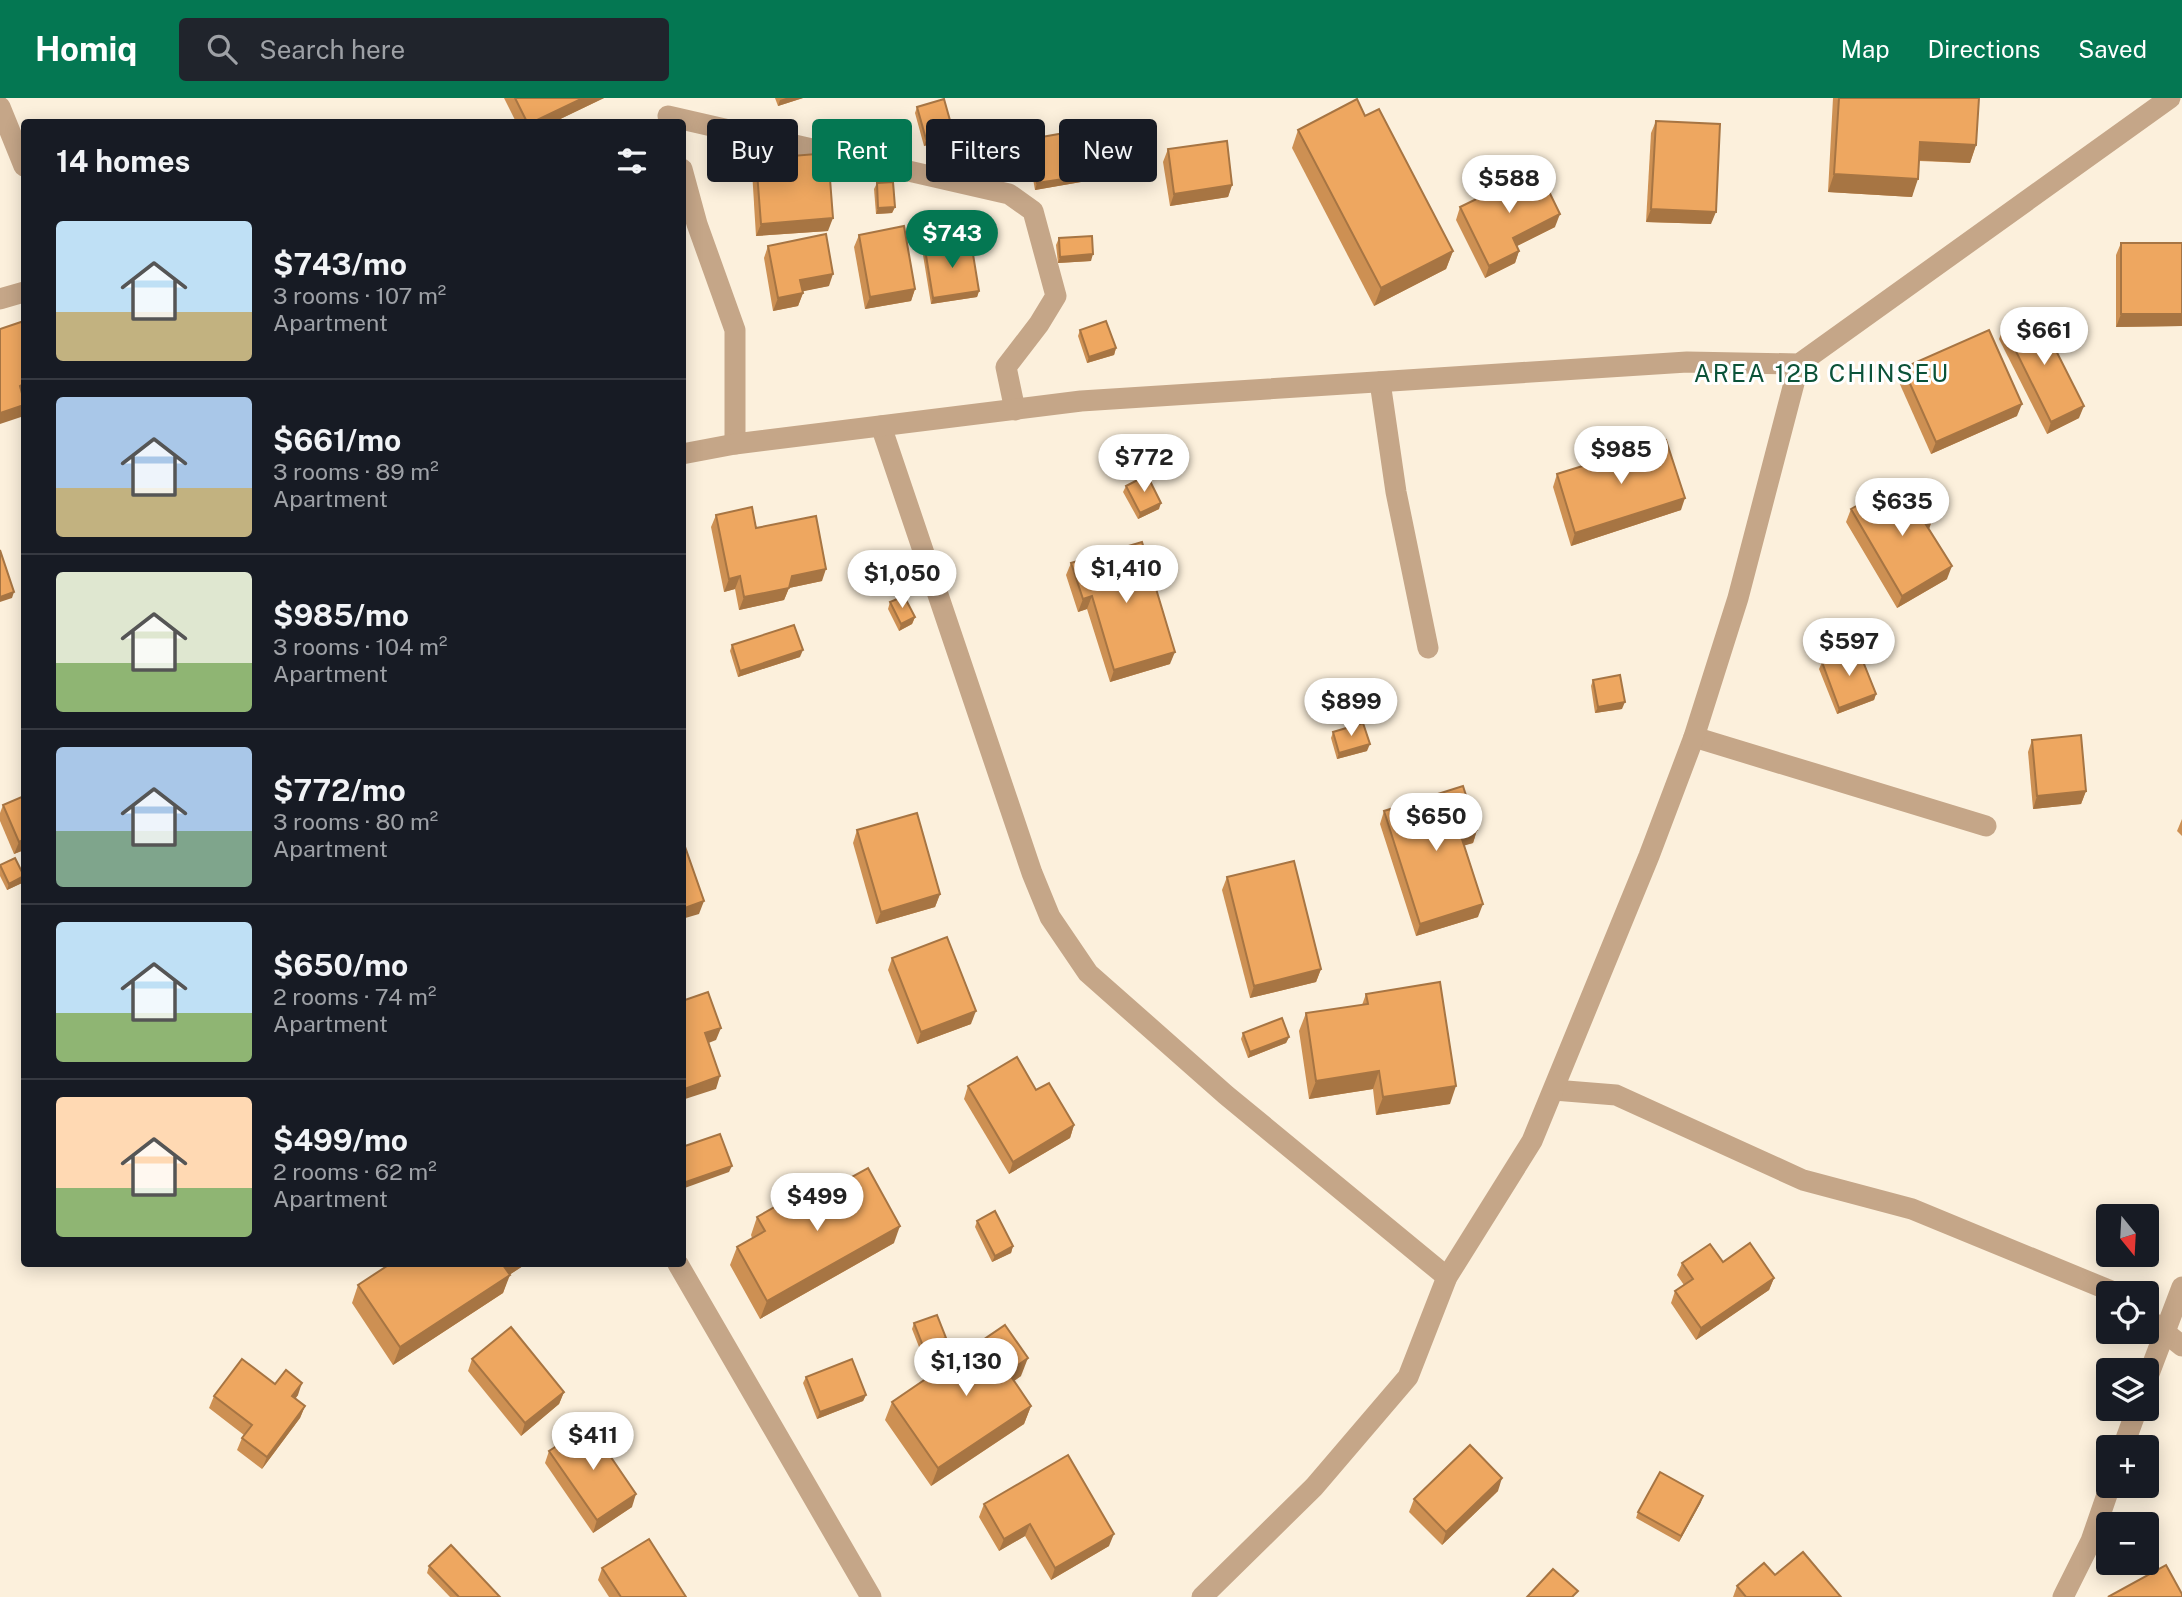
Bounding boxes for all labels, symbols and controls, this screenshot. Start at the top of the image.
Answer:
search box [179,18,669,81]
text: Homiq [35,30,137,68]
icon: search [203,30,241,68]
text: Search here [259,34,405,65]
text: Map [1841,35,1890,63]
text: Directions [1928,35,2040,63]
text: Saved [2078,35,2147,63]
chip: Buy [707,119,798,182]
chip: Rent [812,119,912,182]
chip: Filters [926,119,1045,182]
chip: New [1059,119,1157,182]
icon: filters [613,142,651,180]
text: 14 homes [56,143,190,179]
pin: $588 [1468,156,1550,215]
text: $588 [1478,164,1540,191]
pin: $743 [911,211,993,270]
text: $743 [922,219,982,246]
text: $743/mo [273,246,407,282]
icon: home [112,249,196,333]
text: 3 rooms · 107 m² [273,282,446,309]
pin: $661 [2003,308,2085,367]
text: Apartment [273,309,388,336]
text: $661 [2016,316,2072,343]
district label: AREA 12B CHINSEU [1694,359,1950,387]
text: $661/mo [273,422,401,458]
icon: home [112,425,196,509]
pin: $985 [1580,426,1662,486]
pin: $772 [1103,434,1185,494]
text: $985 [1590,435,1652,462]
text: $772 [1114,443,1174,470]
text: 3 rooms · 89 m² [273,458,439,485]
pin: $635 [1861,478,1943,538]
text: Apartment [273,485,388,512]
text: $635 [1871,487,1933,514]
pin: $1,410 [1069,546,1183,605]
pin: $1,050 [845,550,959,610]
text: $1,410 [1090,554,1162,581]
text: $1,050 [863,559,941,586]
text: $985/mo [273,597,409,633]
icon: home [112,600,196,684]
pin: $597 [1808,618,1890,678]
text: $597 [1819,627,1879,654]
text: 3 rooms · 104 m² [273,633,447,660]
text: Apartment [273,660,388,687]
pin: $899 [1310,678,1392,738]
text: $899 [1320,687,1382,714]
text: $772/mo [273,772,406,808]
icon: home [112,775,196,859]
pin: $650 [1395,794,1477,853]
text: $650 [1405,802,1467,829]
text: 3 rooms · 80 m² [273,808,438,835]
text: Apartment [273,835,388,862]
text: $650/mo [273,947,408,983]
icon: home [112,950,196,1034]
text: 2 rooms · 74 m² [273,983,436,1010]
text: Apartment [273,1010,388,1037]
text: $499/mo [273,1122,408,1158]
icon: home [112,1125,196,1209]
text: 2 rooms · 62 m² [273,1158,437,1185]
pin: $499 [776,1174,858,1233]
text: $499 [787,1182,847,1209]
text: Apartment [273,1185,388,1212]
north arrow [2096,1204,2160,1267]
map controls [2096,1204,2159,1575]
button: locate [2096,1281,2159,1344]
pin: $1,130 [909,1338,1023,1398]
text: $1,130 [930,1347,1002,1374]
button: layers [2096,1358,2159,1421]
pin: $411 [552,1412,634,1472]
text: $411 [568,1421,618,1448]
button: + [2096,1435,2159,1498]
button: − [2096,1512,2159,1575]

